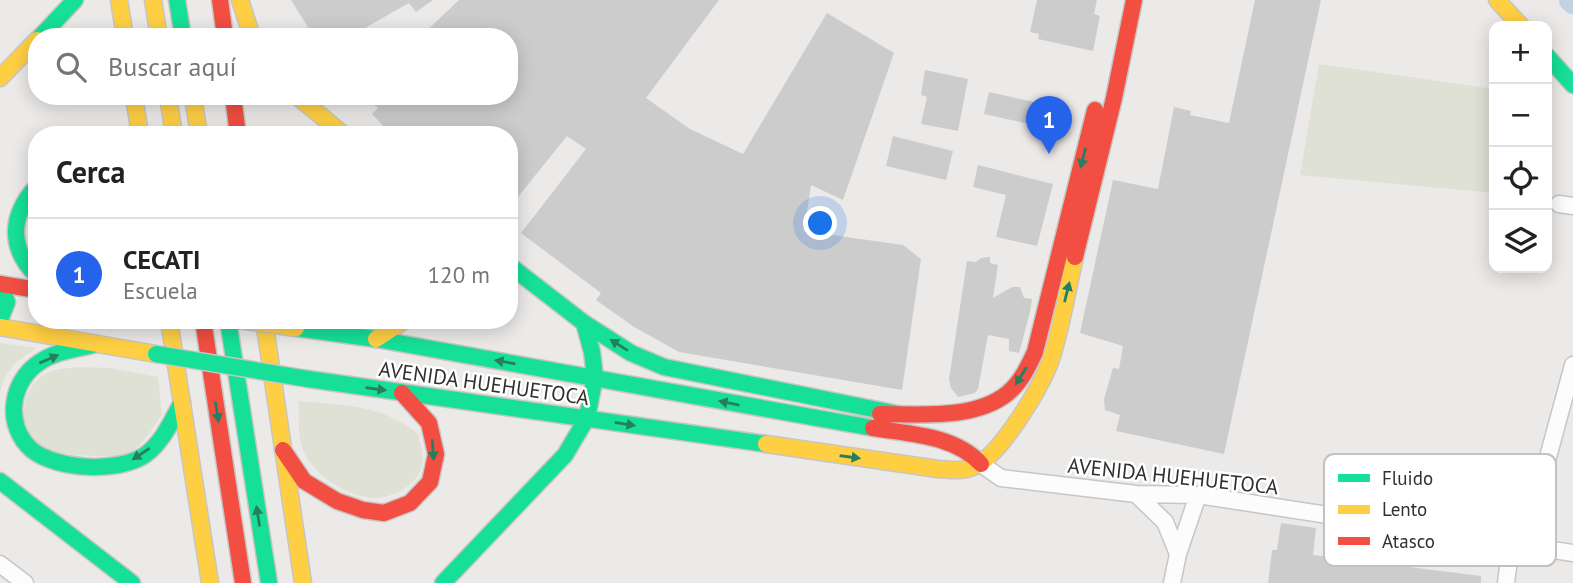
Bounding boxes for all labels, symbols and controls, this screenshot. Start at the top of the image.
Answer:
map controls [1489,21,1552,273]
button: + [1489,21,1552,84]
search box [28,28,518,105]
icon: search [52,48,90,86]
text: Buscar aquí [108,50,236,83]
button: − [1489,84,1552,147]
pin: 1 [1026,96,1072,154]
one-way arrow [1077,147,1088,169]
button: locate [1489,147,1552,210]
text: Cerca [56,152,125,191]
your location [803,206,837,240]
button: layers [1489,210,1552,273]
text: CECATI [123,243,200,276]
text: 1 [72,260,86,289]
text: 120 m [428,260,490,289]
text: Escuela [123,276,198,305]
one-way arrow [1062,281,1073,303]
one-way arrow [610,339,629,352]
one-way arrow [38,353,59,364]
street label: AVENIDA HUEHUETOCA [377,355,591,411]
one-way arrow [494,356,516,367]
one-way arrow [1015,366,1028,385]
one-way arrow [365,384,387,395]
one-way arrow [718,397,740,408]
one-way arrow [212,401,223,423]
one-way arrow [614,419,636,430]
one-way arrow [428,439,439,461]
one-way arrow [131,448,151,461]
one-way arrow [840,452,862,463]
street label: AVENIDA HUEHUETOCA [1066,452,1280,501]
legend [1324,454,1556,566]
text: Fluido [1382,466,1433,490]
text: Lento [1382,497,1427,521]
one-way arrow [252,504,263,526]
text: Atasco [1382,529,1435,553]

